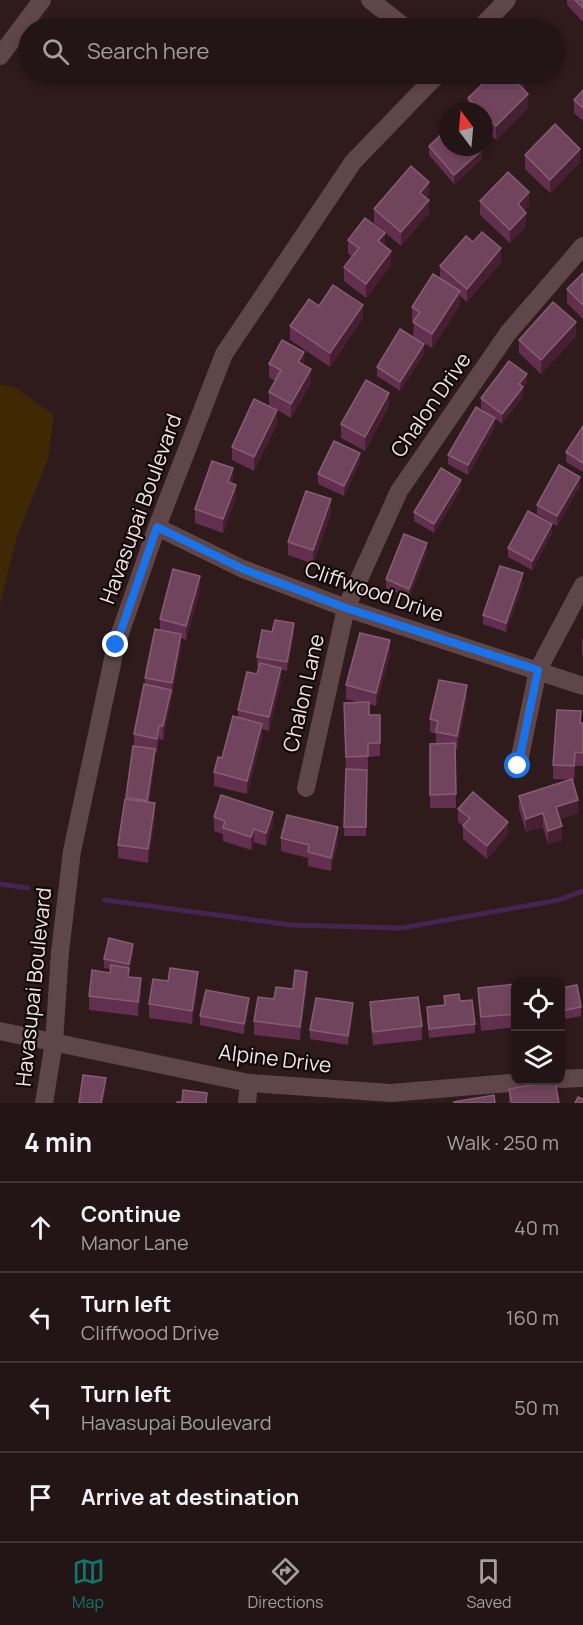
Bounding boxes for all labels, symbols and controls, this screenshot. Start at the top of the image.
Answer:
search box [18,18,565,84]
icon: search [39,35,72,68]
text: Search here [87,36,209,66]
north arrow [439,102,493,156]
street label: Chalon Drive [384,346,477,463]
street label: Havasupai Boulevard [93,410,187,607]
street label: Cliffwood Drive [301,554,447,628]
route end [102,631,128,657]
street label: Chalon Lane [276,631,330,755]
route start [504,752,530,778]
street label: Havasupai Boulevard [9,886,57,1088]
map controls [511,977,565,1085]
button: locate [511,977,565,1031]
button: layers [511,1031,565,1085]
street label: Alpine Drive [217,1037,333,1079]
text: 4 min [24,1124,92,1160]
text: Walk · 250 m [447,1129,559,1156]
text: Continue [81,1199,181,1229]
icon: ahead [24,1211,57,1244]
text: 40 m [514,1214,559,1241]
text: Manor Lane [81,1229,189,1256]
text: Turn left [81,1289,171,1319]
icon: left [24,1301,57,1334]
text: 160 m [506,1304,559,1331]
text: Cliffwood Drive [81,1319,219,1346]
text: Turn left [81,1379,171,1409]
icon: left [24,1391,57,1424]
text: 50 m [514,1394,559,1421]
text: Havasupai Boulevard [81,1409,272,1436]
icon: arrive [24,1481,57,1514]
text: Arrive at destination [81,1482,299,1512]
tab: Map [72,1555,105,1613]
tab: Directions [248,1555,323,1613]
tab: Saved [466,1555,511,1613]

